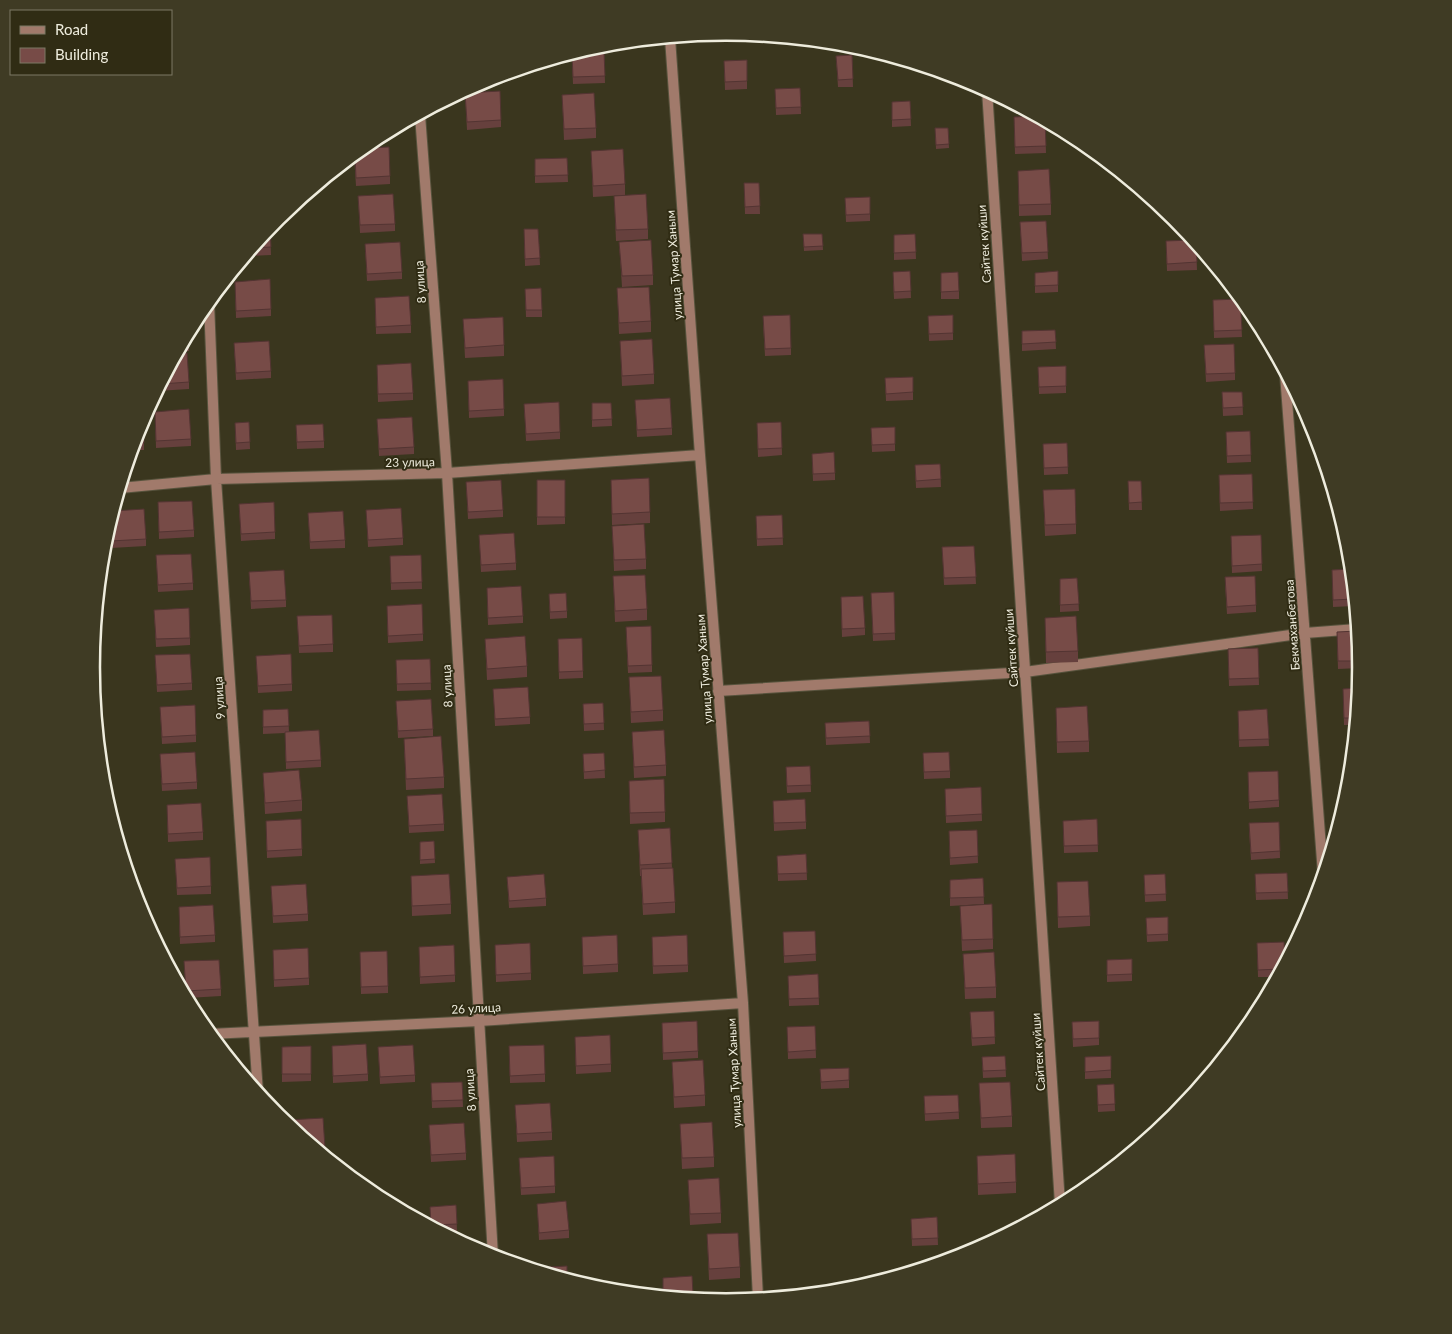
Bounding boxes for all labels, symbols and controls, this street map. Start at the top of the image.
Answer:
legend [10,10,172,75]
text: Road [55,20,88,38]
text: Building [55,45,108,63]
street label: Сайтек куйши [974,204,994,284]
street label: улица Тумар Ханым [663,210,685,320]
street label: 8 улица [411,260,429,304]
street label: 23 улица [385,454,435,470]
street label: Бекмаханбетова [1281,579,1303,671]
street label: Сайтек куйши [1001,608,1021,688]
street label: улица Тумар Ханым [693,614,715,724]
street label: 8 улица [438,664,456,708]
street label: 9 улица [210,676,228,720]
street label: 26 улица [451,999,501,1017]
street label: Сайтек куйши [1028,1012,1048,1092]
street label: улица Тумар Ханым [724,1018,744,1128]
street label: 8 улица [461,1068,479,1112]

